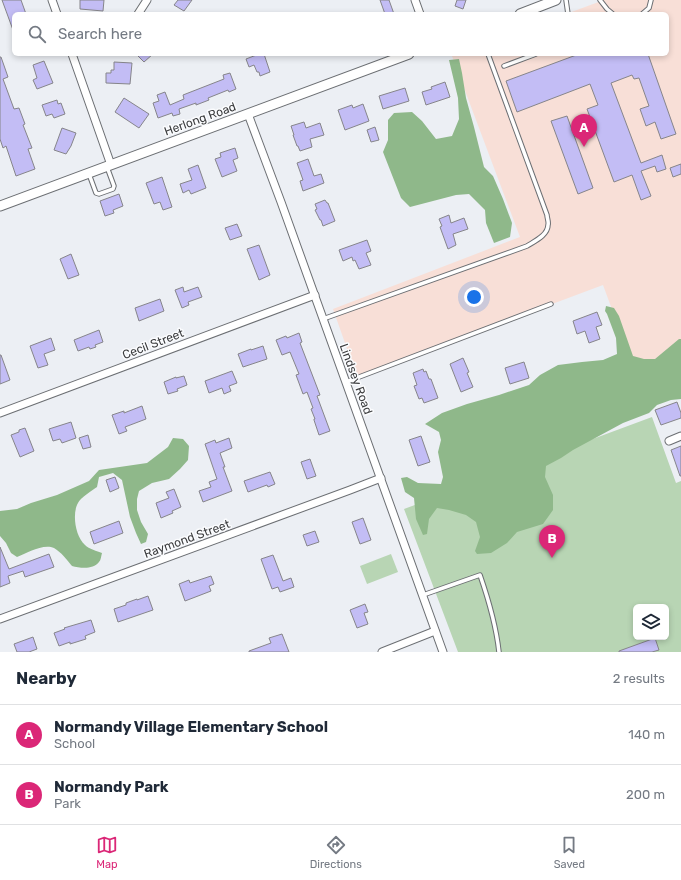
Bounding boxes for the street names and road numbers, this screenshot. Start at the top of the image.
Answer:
street label: Herlong Road [162,100,238,138]
street label: Cecil Street [120,326,186,362]
street label: Lindsey Road [337,342,375,416]
street label: Raymond Street [142,517,232,561]

